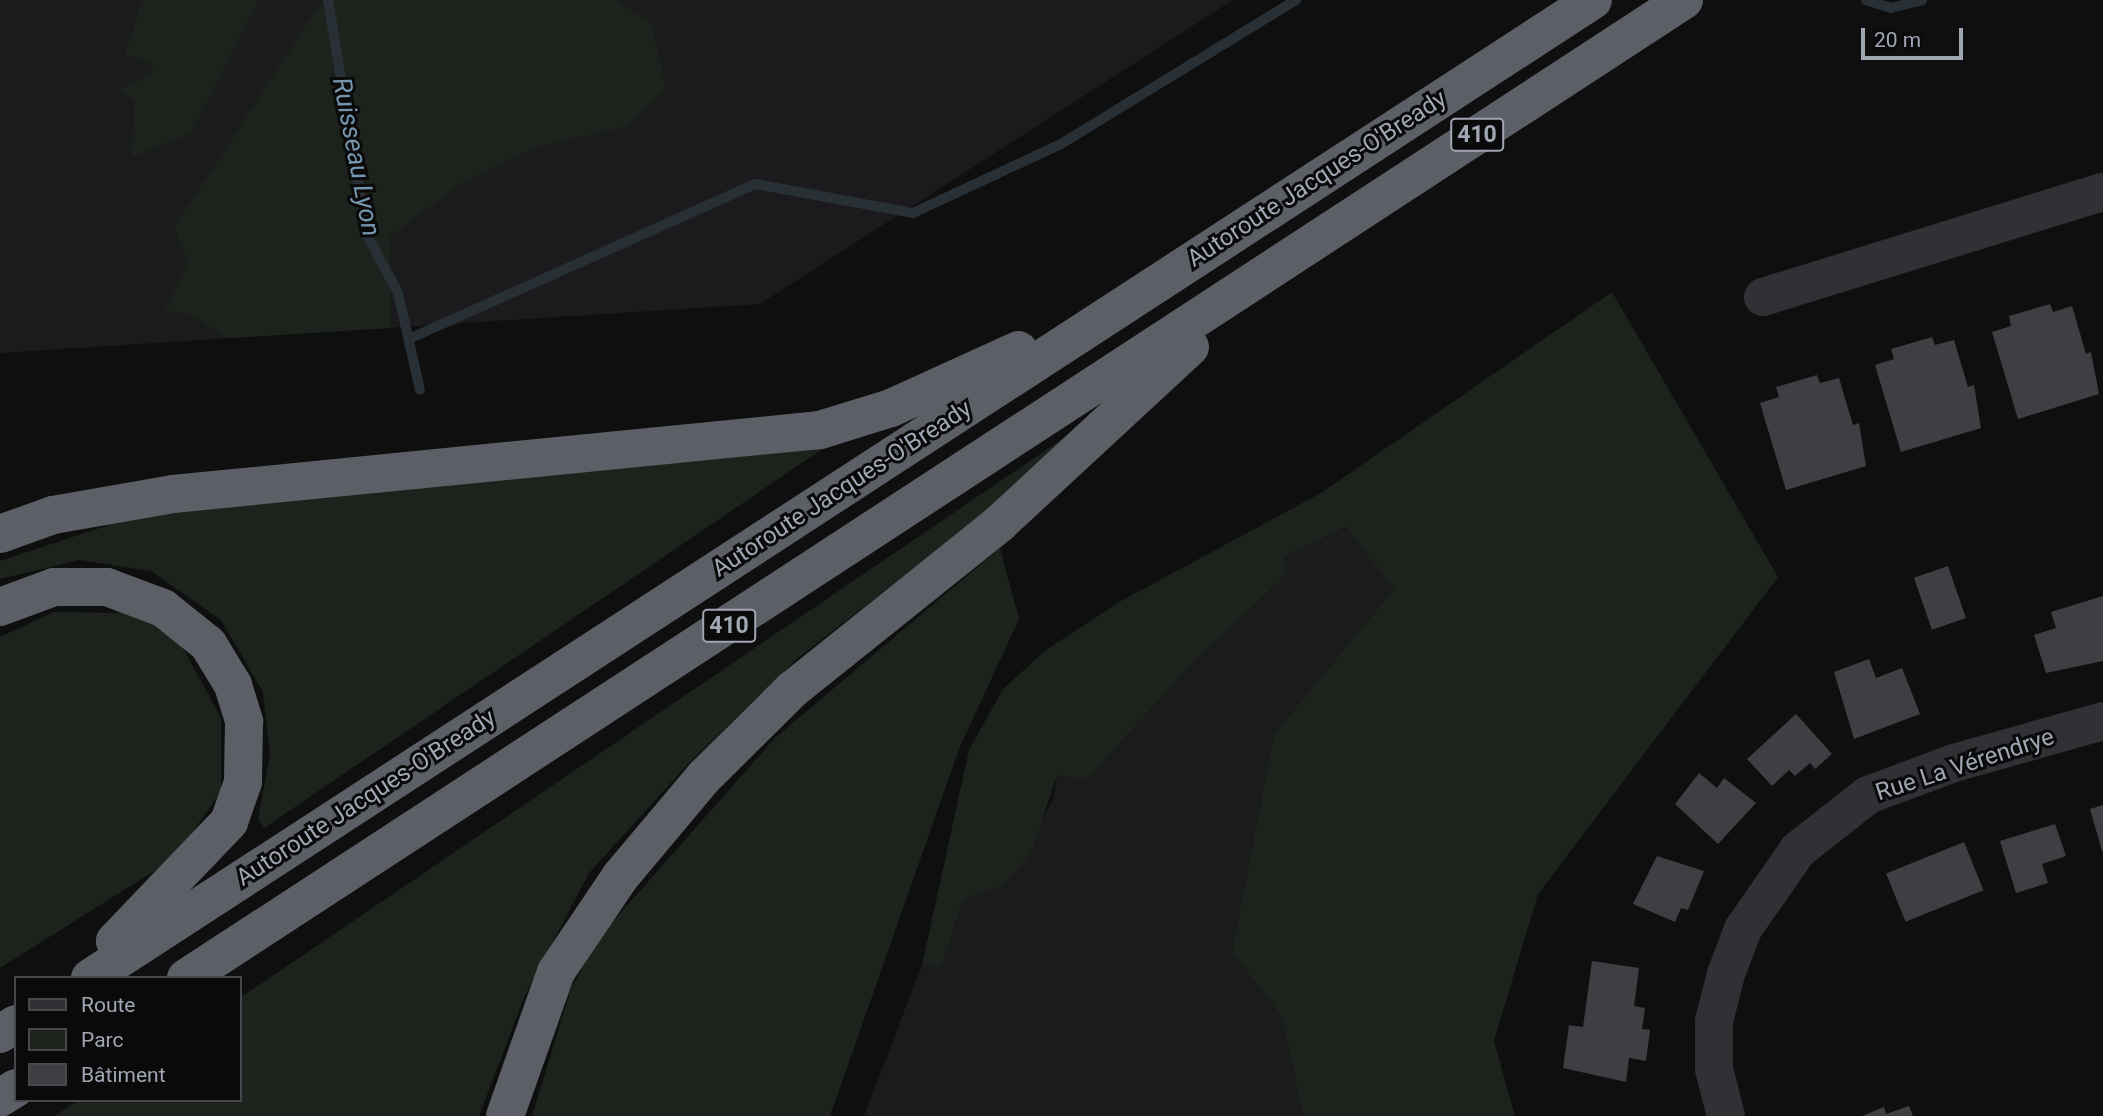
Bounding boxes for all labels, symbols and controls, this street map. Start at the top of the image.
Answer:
scale bar [1865,14,1966,58]
text: 20 m [1874,28,1921,52]
water label: Ruisseau Lyon [325,75,387,239]
street label: Autoroute Jacques-O'Bready [1182,84,1452,274]
road number: 410 [1449,116,1505,154]
street label: Autoroute Jacques-O'Bready [707,394,977,584]
road number: 410 [701,606,757,646]
street label: Autoroute Jacques-O'Bready [231,703,501,893]
street label: Rue La Vérendrye [1872,723,2058,807]
legend [14,976,242,1102]
text: Route [81,993,136,1017]
text: Parc [81,1028,123,1052]
text: Bâtiment [81,1063,166,1087]

